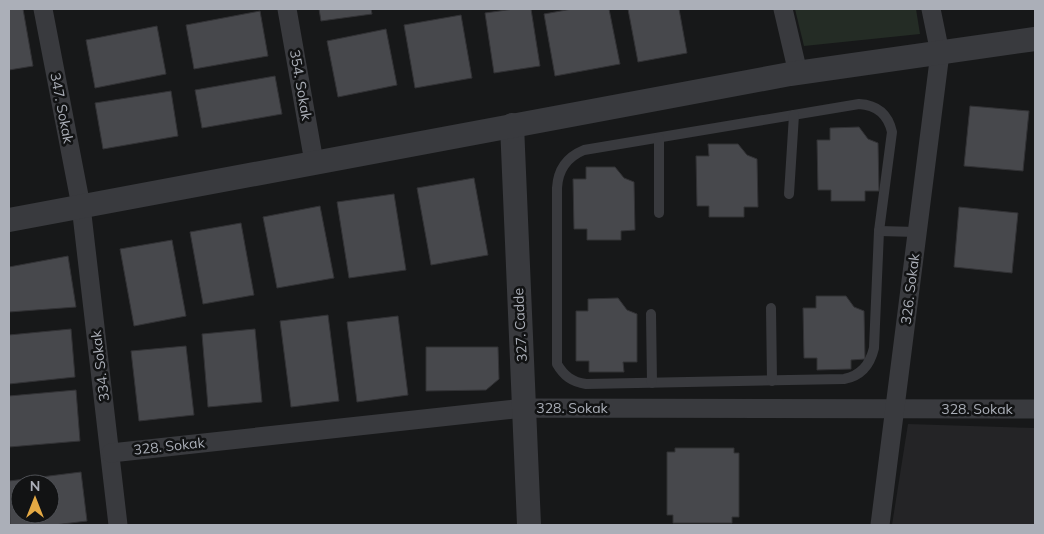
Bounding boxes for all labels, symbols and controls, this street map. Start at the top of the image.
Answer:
street label: 354. Sokak [286,48,316,123]
street label: 347. Sokak [46,71,78,146]
street label: 326. Sokak [897,252,923,326]
street label: 327. Cadde [509,287,531,363]
street label: 334. Sokak [87,329,113,403]
street label: 328. Sokak [536,399,609,417]
street label: 328. Sokak [941,400,1014,418]
street label: 328. Sokak [132,433,206,459]
north arrow [10,474,60,524]
text: N [30,477,40,495]

